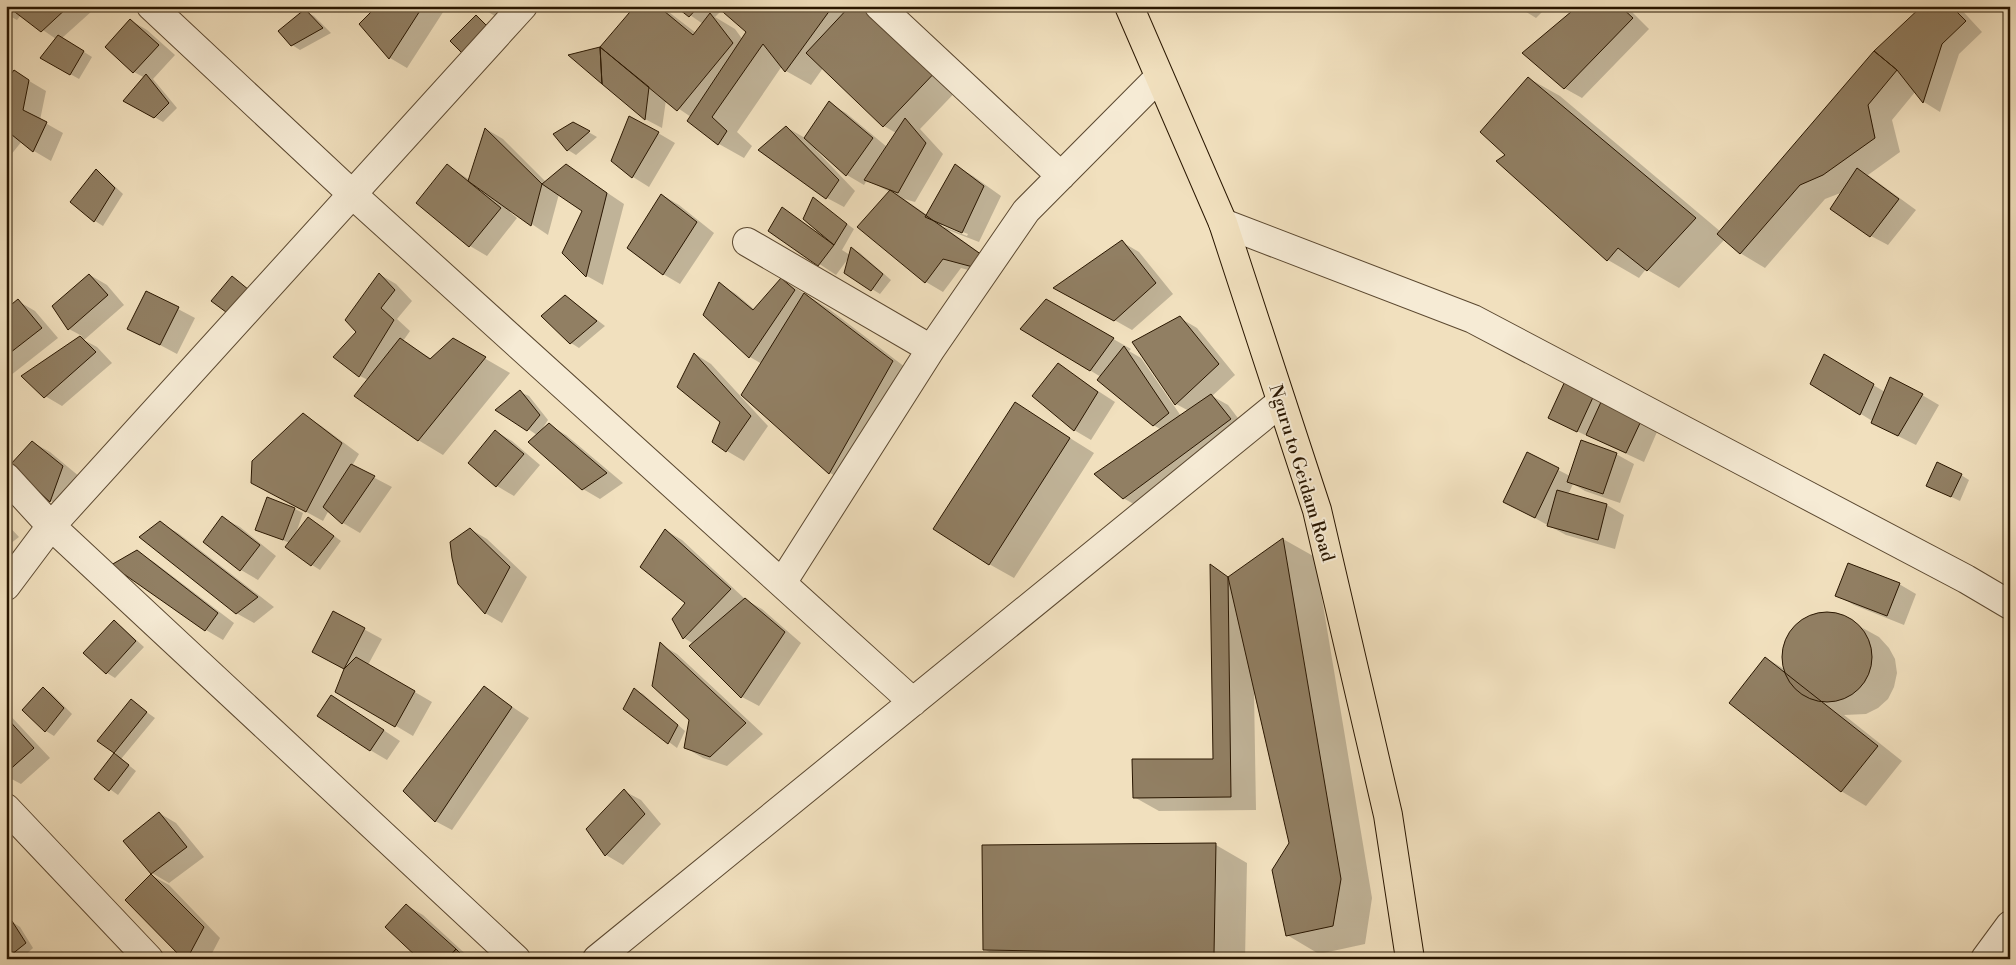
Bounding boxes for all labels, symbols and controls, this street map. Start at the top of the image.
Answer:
street label: Nguru to Geidam Road [1264,382,1340,565]

